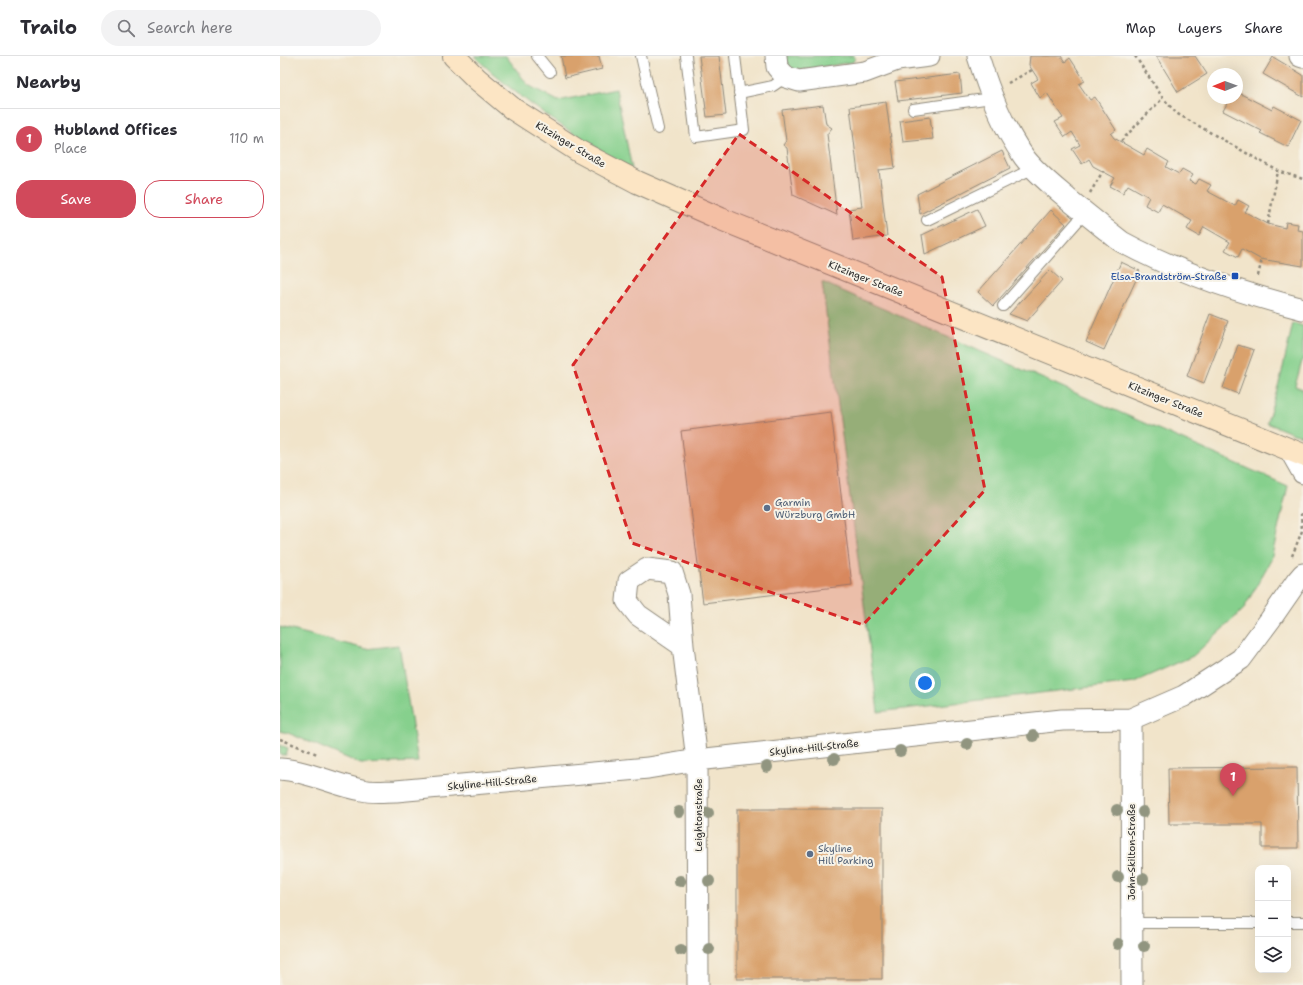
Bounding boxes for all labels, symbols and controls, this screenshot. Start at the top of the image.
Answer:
search box [101,10,381,46]
text: Trailo [20,15,77,40]
icon: search [115,17,137,39]
text: Search here [147,18,233,38]
text: Map [1126,19,1156,37]
text: Layers [1178,19,1222,37]
text: Share [1244,19,1283,37]
north arrow [1207,68,1243,104]
text: Nearby [16,71,81,93]
street label: Kitzinger Straße [533,118,609,171]
text: Hubland Offices [54,120,177,140]
text: 1 [26,130,32,147]
text: 110 m [229,130,264,147]
text: Place [54,140,87,157]
button: Save [16,180,136,218]
button: Share [144,180,264,218]
street label: Kitzinger Straße [826,258,906,300]
place label: Elsa-Brandström-Straße [1111,270,1227,283]
marker: Elsa-Brandström-Straße [1230,271,1240,281]
street label: Kitzinger Straße [1126,379,1206,421]
place label: Garmin Würzburg GmbH [775,496,855,521]
marker: Garmin Würzburg GmbH [762,503,772,513]
your location [915,673,935,693]
street label: Skyline-Hill-Straße [769,736,860,759]
pin: 1 [1220,763,1246,796]
street label: Skyline-Hill-Straße [447,772,538,793]
street label: Leightonstraße [692,778,705,852]
street label: John-Skilton-Straße [1125,803,1138,900]
place label: Skyline Hill Parking [818,842,873,867]
marker: Skyline Hill Parking [805,849,815,859]
map controls [1255,865,1291,973]
button: + [1255,865,1291,901]
button: − [1255,901,1291,937]
button: layers [1255,937,1291,973]

